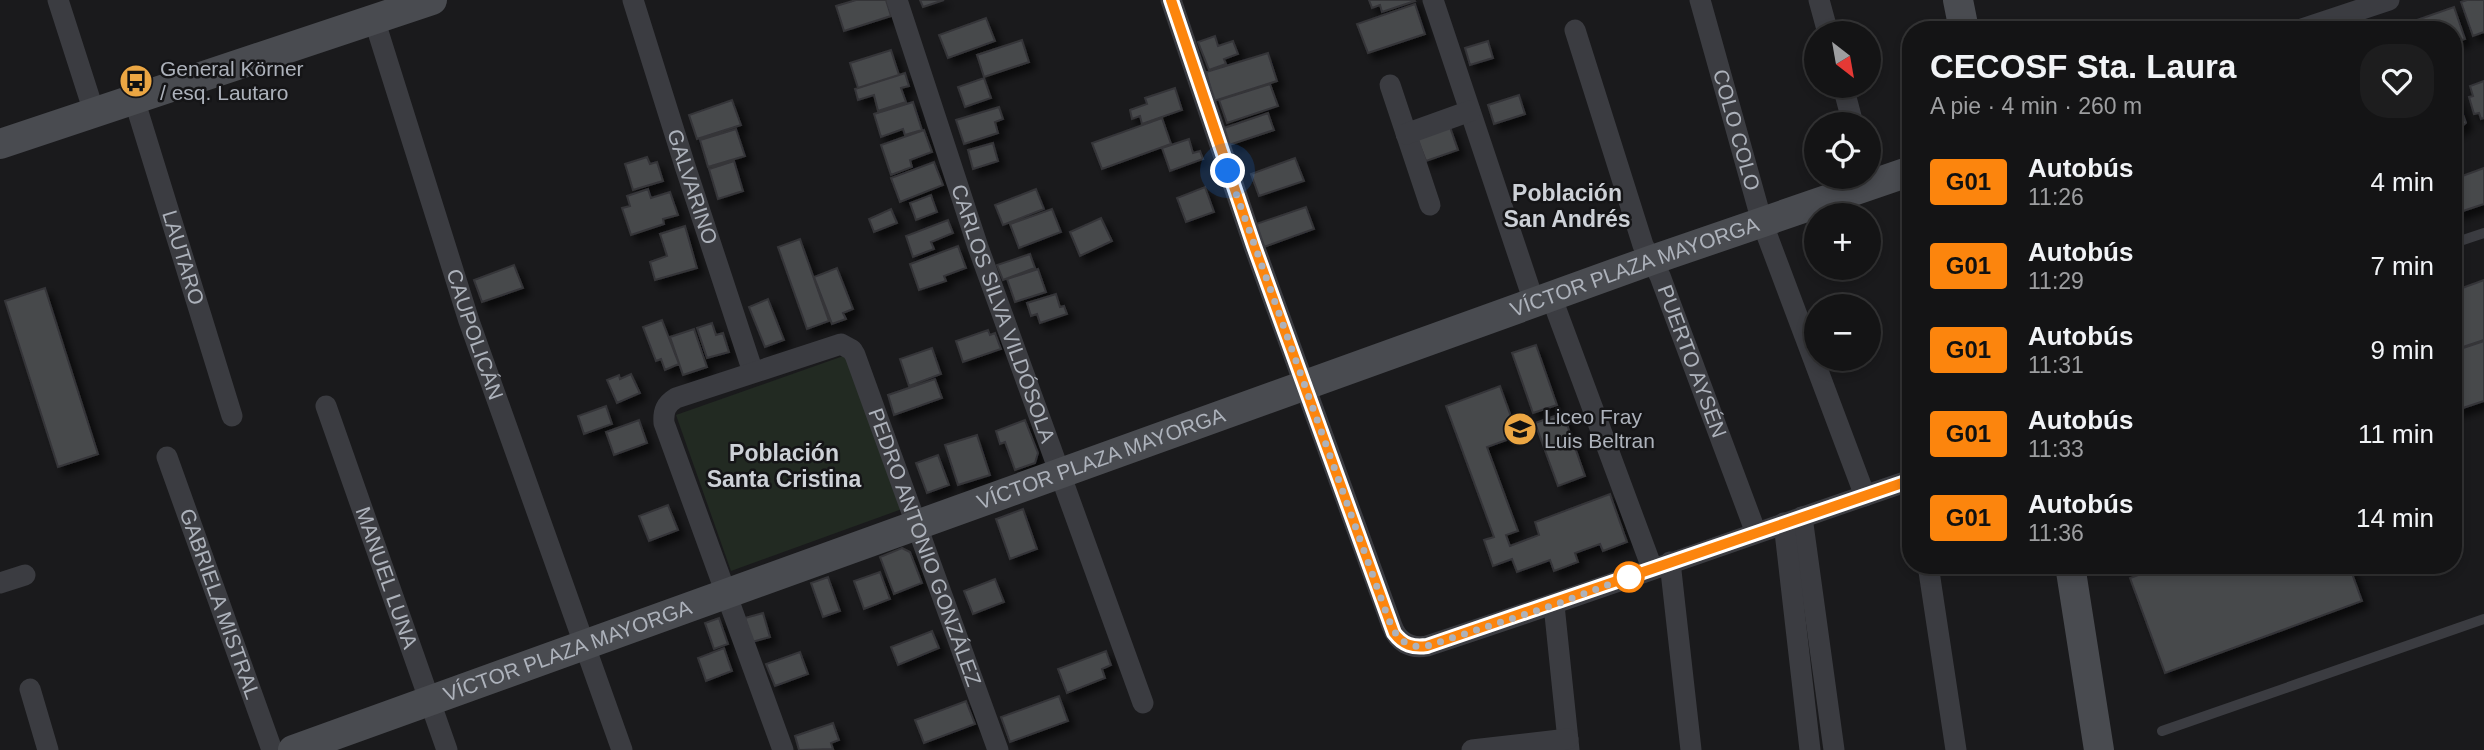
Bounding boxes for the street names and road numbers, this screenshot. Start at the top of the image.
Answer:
street label: COLO COLO [1709,67,1765,193]
street label: GALVARINO [663,126,722,247]
street label: CARLOS SILVA VILDÓSOLA [947,181,1060,446]
street label: LAUTARO [158,207,209,308]
street label: VÍCTOR PLAZA MAYORGA [1507,212,1762,321]
street label: CAUPOLICÁN [442,266,508,403]
street label: PUERTO AYSÉN [1653,282,1731,441]
street label: VÍCTOR PLAZA MAYORGA [974,403,1228,513]
street label: PEDRO ANTONIO GONZÁLEZ [864,405,986,689]
street label: MANUEL LUNA [351,504,422,651]
street label: GABRIELA MISTRAL [175,505,265,702]
street label: VÍCTOR PLAZA MAYORGA [440,595,695,706]

